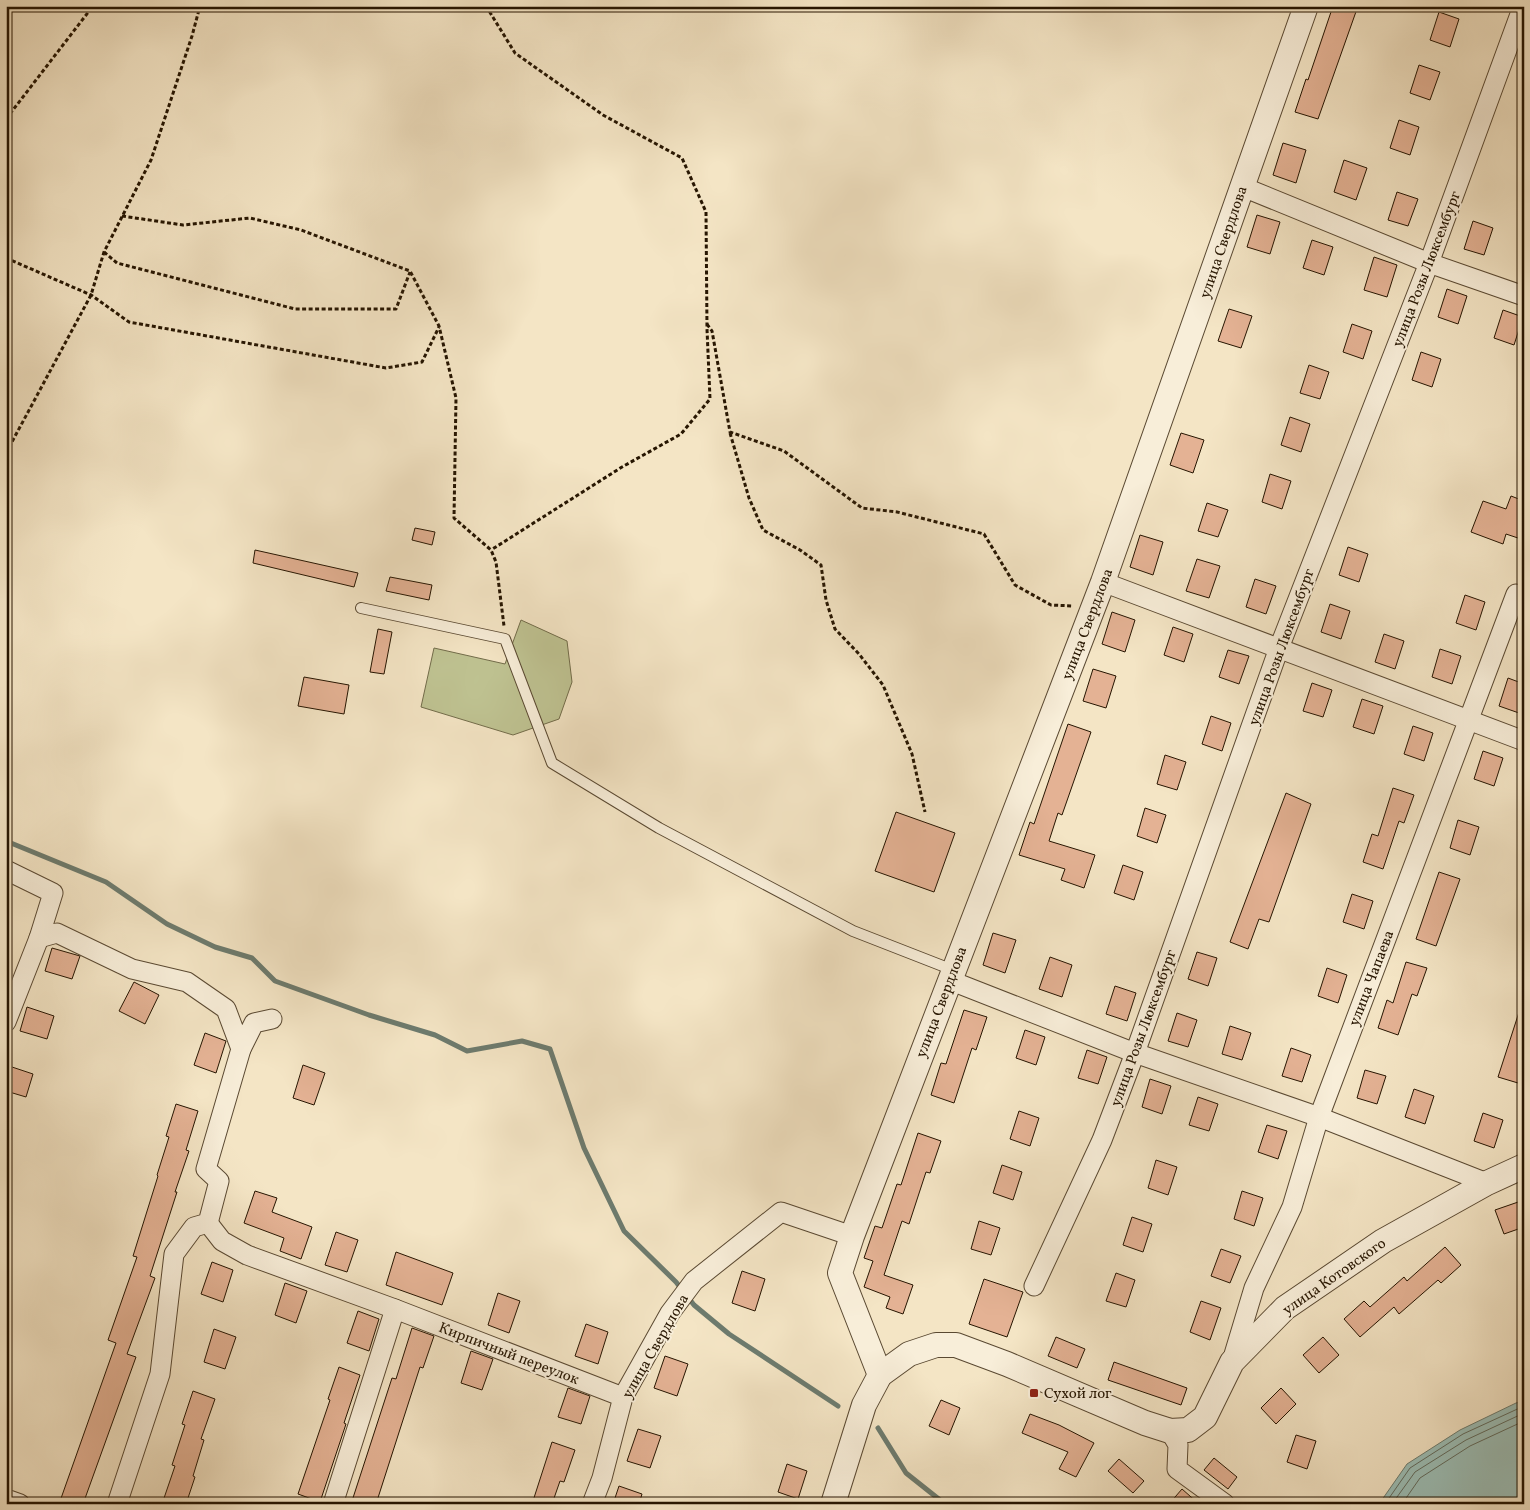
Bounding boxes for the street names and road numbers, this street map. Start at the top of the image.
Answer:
street label: улица Свердлова [1195,183,1253,302]
street label: улица Розы Люксембург [1388,188,1467,351]
street label: улица Свердлова [1058,566,1119,683]
street label: улица Розы Люксембург [1244,566,1321,729]
street label: улица Чапаева [1344,928,1400,1029]
street label: улица Свердлова [912,944,973,1061]
street label: улица Розы Люксембург [1106,947,1183,1110]
street label: улица Котовского [1279,1234,1391,1321]
street label: улица Свердлова [618,1291,695,1403]
street label: Кирпичный переулок [435,1318,582,1391]

